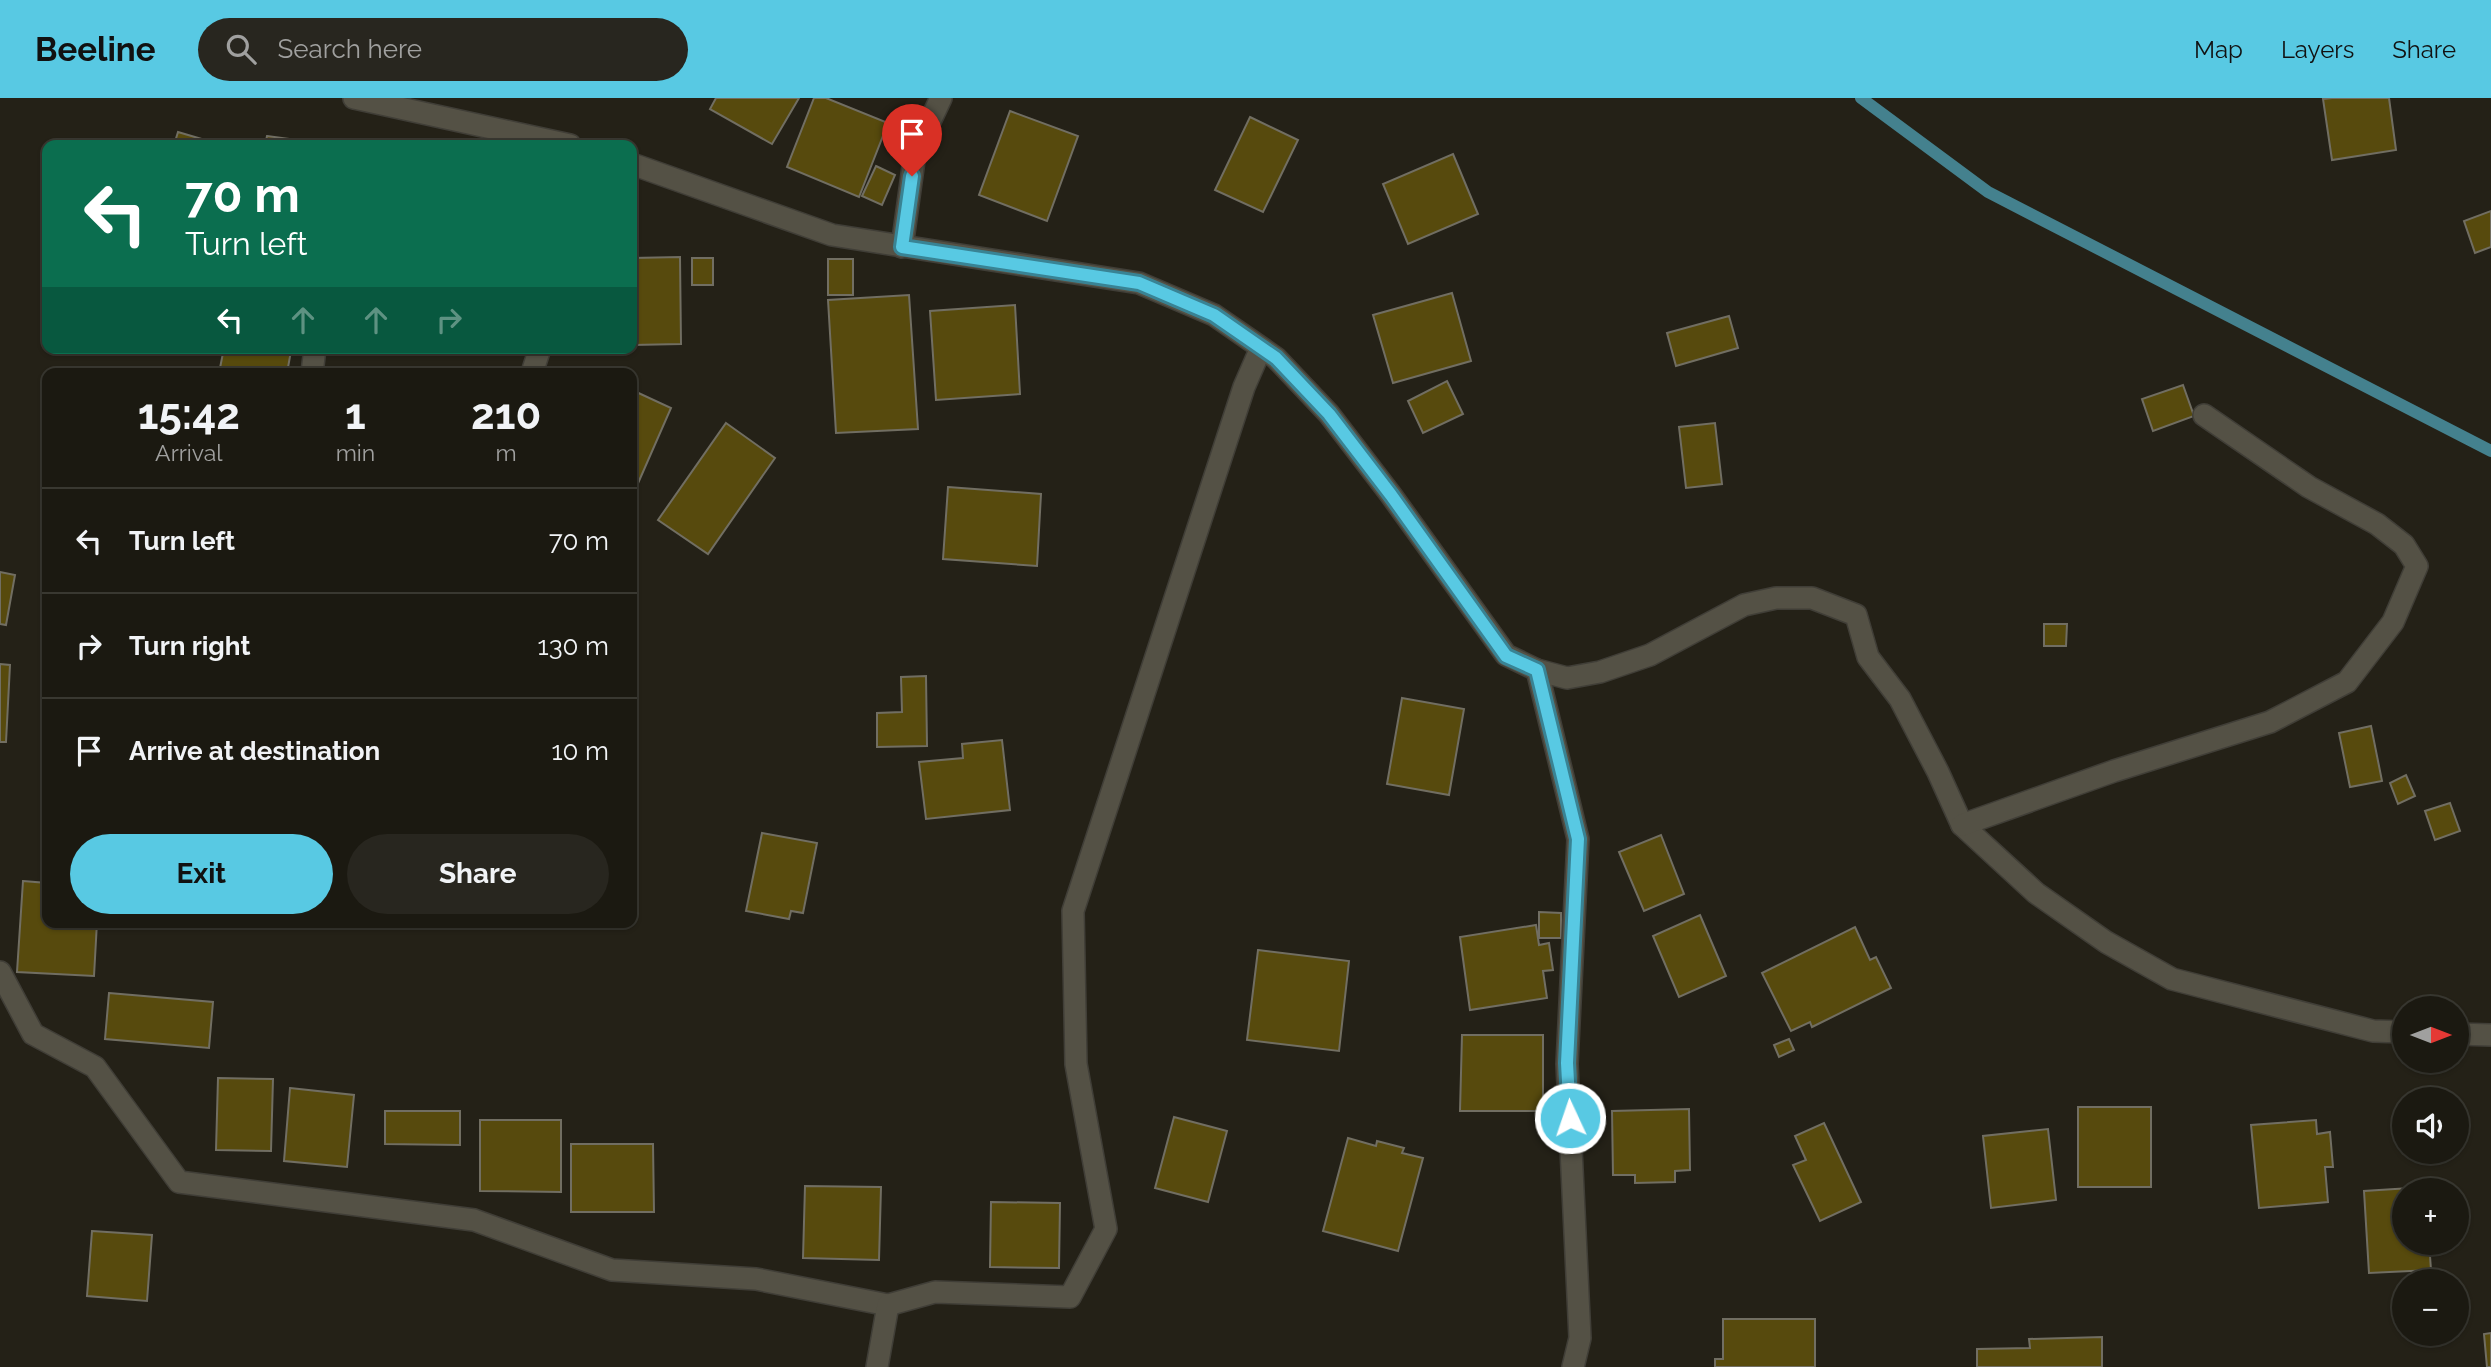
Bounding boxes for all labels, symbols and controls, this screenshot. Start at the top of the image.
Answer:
search box [198,18,688,81]
text: Beeline [35,30,156,69]
icon: search [222,30,260,68]
text: Search here [278,34,422,64]
text: Map [2194,35,2243,64]
text: Layers [2281,35,2354,64]
text: Share [2392,35,2456,64]
pin [882,104,942,176]
icon: arrive [893,115,931,153]
text: 70 m [185,166,300,223]
icon: left [70,168,161,259]
text: Turn left [185,225,307,262]
icon: left [211,301,249,339]
icon: ahead [284,301,322,339]
icon: ahead [357,301,395,339]
icon: right [430,301,468,339]
text: 15:42 [138,390,240,439]
text: 1 [345,390,366,439]
text: 210 [471,390,541,439]
text: Arrival [155,439,223,466]
text: min [336,439,375,466]
text: m [496,439,517,466]
icon: left [70,522,108,560]
text: Turn left [129,526,235,556]
text: 70 m [549,526,609,556]
icon: right [70,627,108,665]
text: Turn right [129,631,250,661]
text: 130 m [538,631,609,661]
icon: arrive [70,732,108,770]
text: Arrive at destination [129,736,380,766]
text: 10 m [551,736,609,766]
button: Exit [70,834,333,914]
button: Share [347,834,609,914]
north arrow [2392,996,2469,1073]
map controls [2392,996,2469,1346]
position arrow [1533,1081,1607,1155]
button: sound [2392,1087,2469,1164]
button: + [2392,1178,2469,1255]
button: − [2392,1269,2469,1346]

